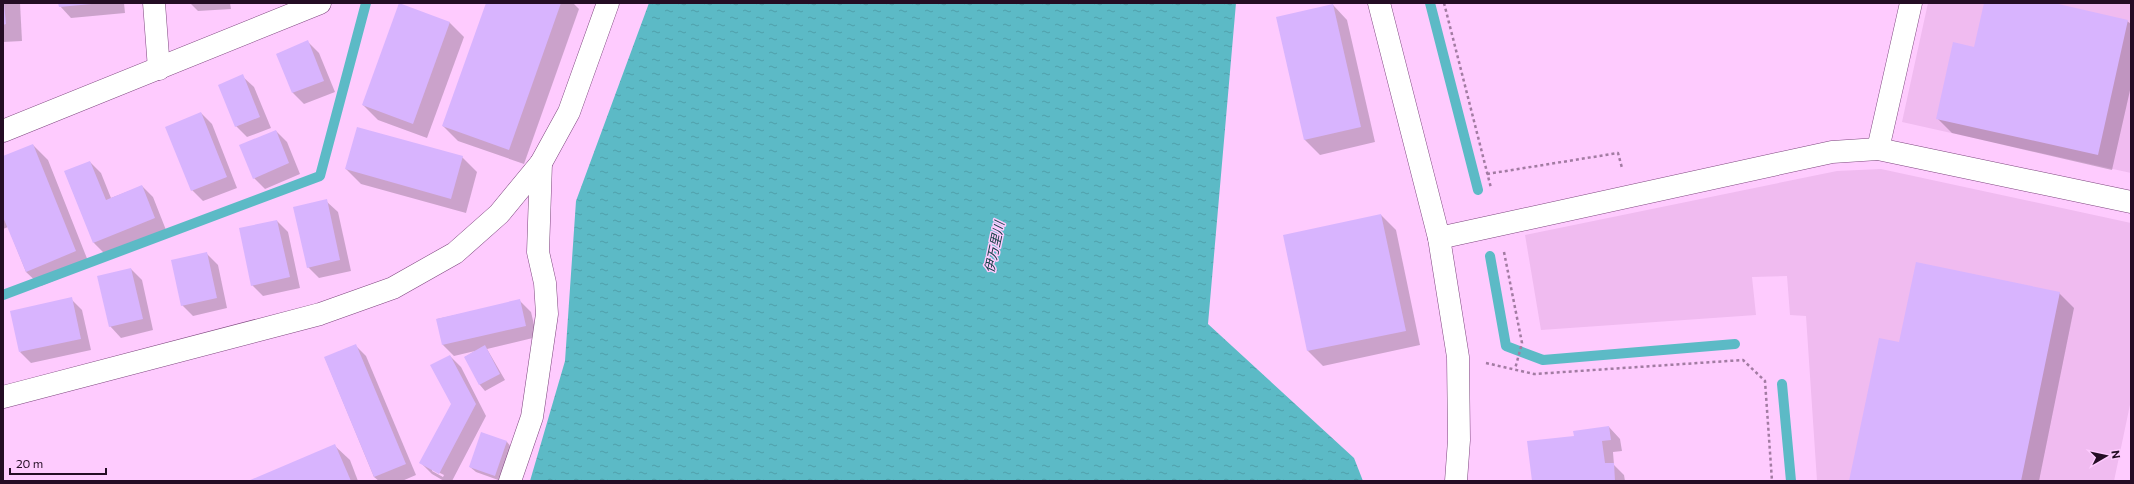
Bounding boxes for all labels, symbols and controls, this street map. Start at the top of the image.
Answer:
water label: 伊万里川 [981,218,1008,274]
north arrow [2086,436,2126,476]
text: N [2109,449,2123,459]
scale bar [10,450,106,476]
text: 20 m [16,456,43,470]

